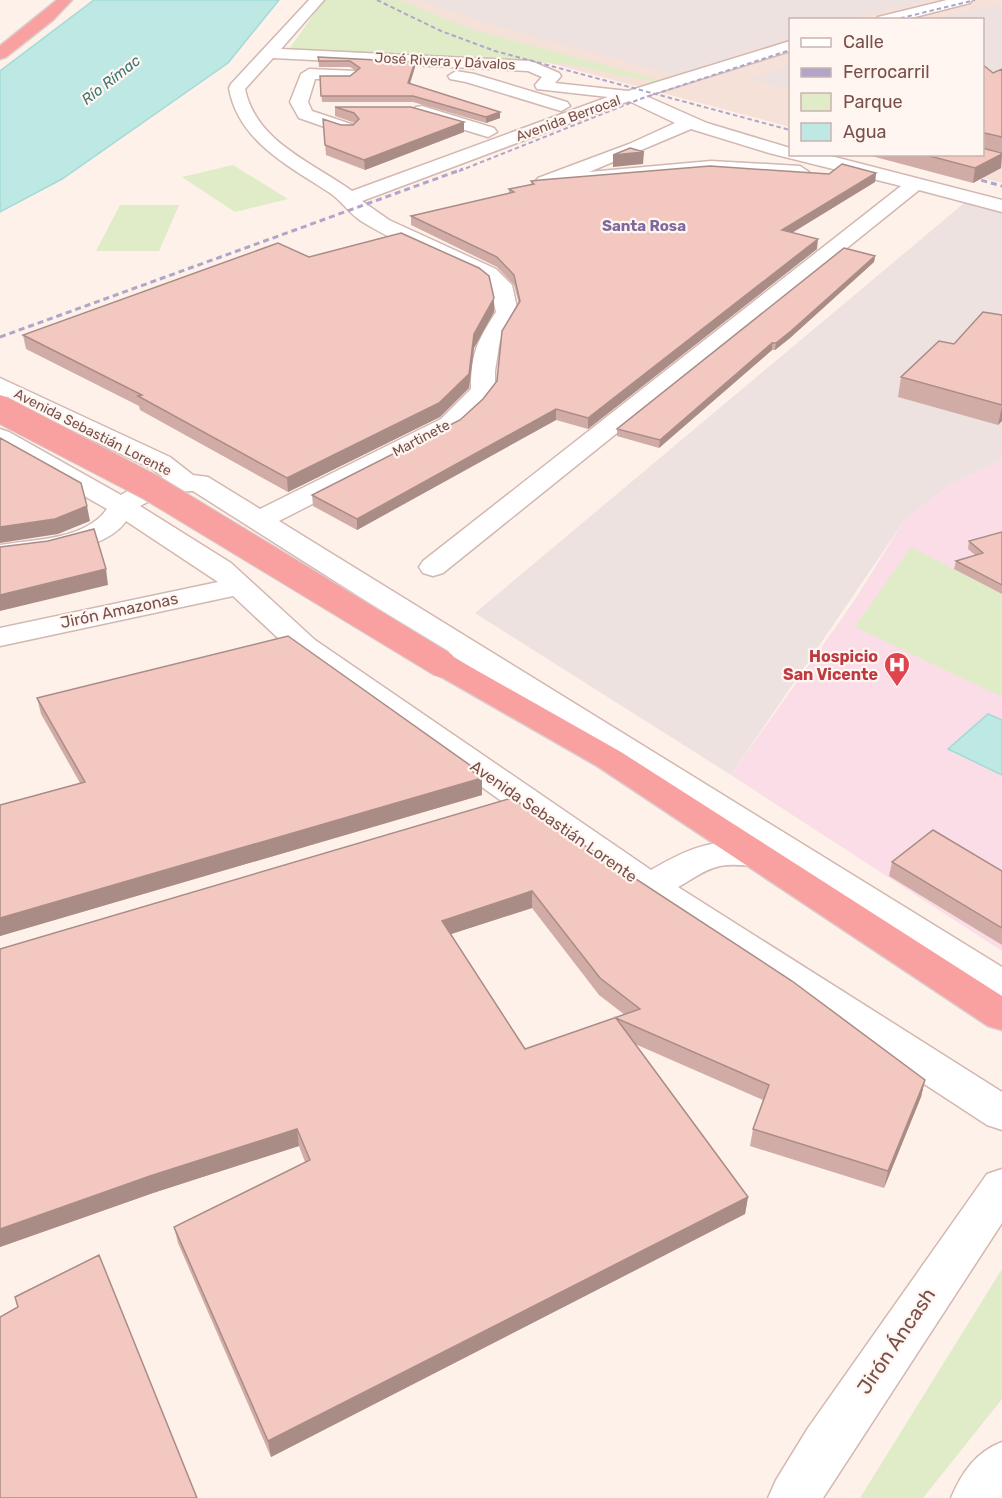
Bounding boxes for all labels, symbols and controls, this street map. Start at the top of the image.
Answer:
legend [789,18,984,156]
text: Calle [843,31,884,53]
street label: José Rivera y Dávalos [374,49,516,74]
water label: Río Rímac [78,51,144,109]
text: Ferrocarril [843,61,930,83]
text: Parque [843,91,903,113]
street label: Avenida Berrocal [513,92,623,145]
text: Agua [843,121,886,143]
district label: Santa Rosa [602,217,686,235]
street label: Avenida Sebastián Lorente [11,385,174,480]
street label: Martinete [390,416,453,461]
street label: Jirón Amazonas [58,589,180,632]
place label: Hospicio San Vicente [783,647,878,684]
hospital icon: Hospicio San Vicente [882,650,912,688]
street label: Avenida Sebastián Lorente [467,756,641,886]
street label: Jirón Áncash [852,1283,940,1399]

